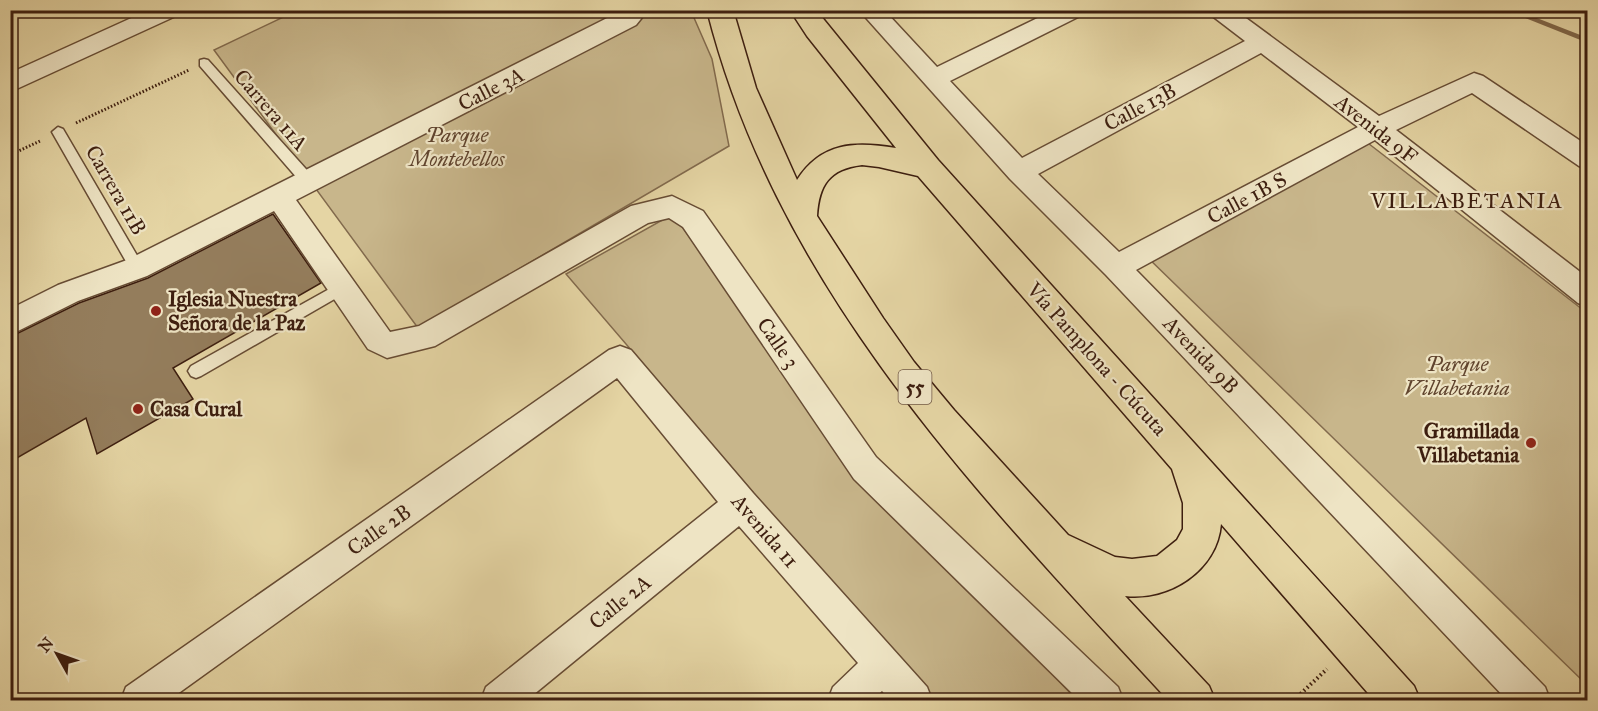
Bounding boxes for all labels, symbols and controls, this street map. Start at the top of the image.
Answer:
street label: Calle 3A [454,61,528,117]
street label: Carrera 11A [229,64,313,156]
street label: Calle 13B [1099,77,1181,137]
street label: Avenida 9F [1329,88,1423,170]
park label: Parque Montebellos [407,122,506,172]
street label: Carrera 11B [80,141,152,239]
street label: Calle 1B S [1203,166,1291,230]
district label: VILLABETANIA [1369,187,1564,214]
street label: Vía Pamplona - Cúcuta [1020,276,1173,441]
place label: Iglesia Nuestra Señora de la Paz [168,286,306,336]
marker: Iglesia Nuestra Señora de la Paz [149,304,163,318]
street label: Avenida 9B [1157,310,1244,399]
street label: Calle 3 [751,313,805,373]
park label: Parque Villabetania [1404,351,1510,401]
road number: 55 [898,370,932,404]
place label: Casa Cural [150,396,243,422]
marker: Casa Cural [131,402,145,416]
place label: Gramillada Villabetania [1416,418,1520,468]
marker: Gramillada Villabetania [1524,436,1538,450]
street label: Avenida 11 [725,488,804,573]
street label: Calle 2B [342,499,416,561]
street label: Calle 2A [584,569,656,635]
north arrow [27,624,87,684]
text: N [34,633,58,656]

